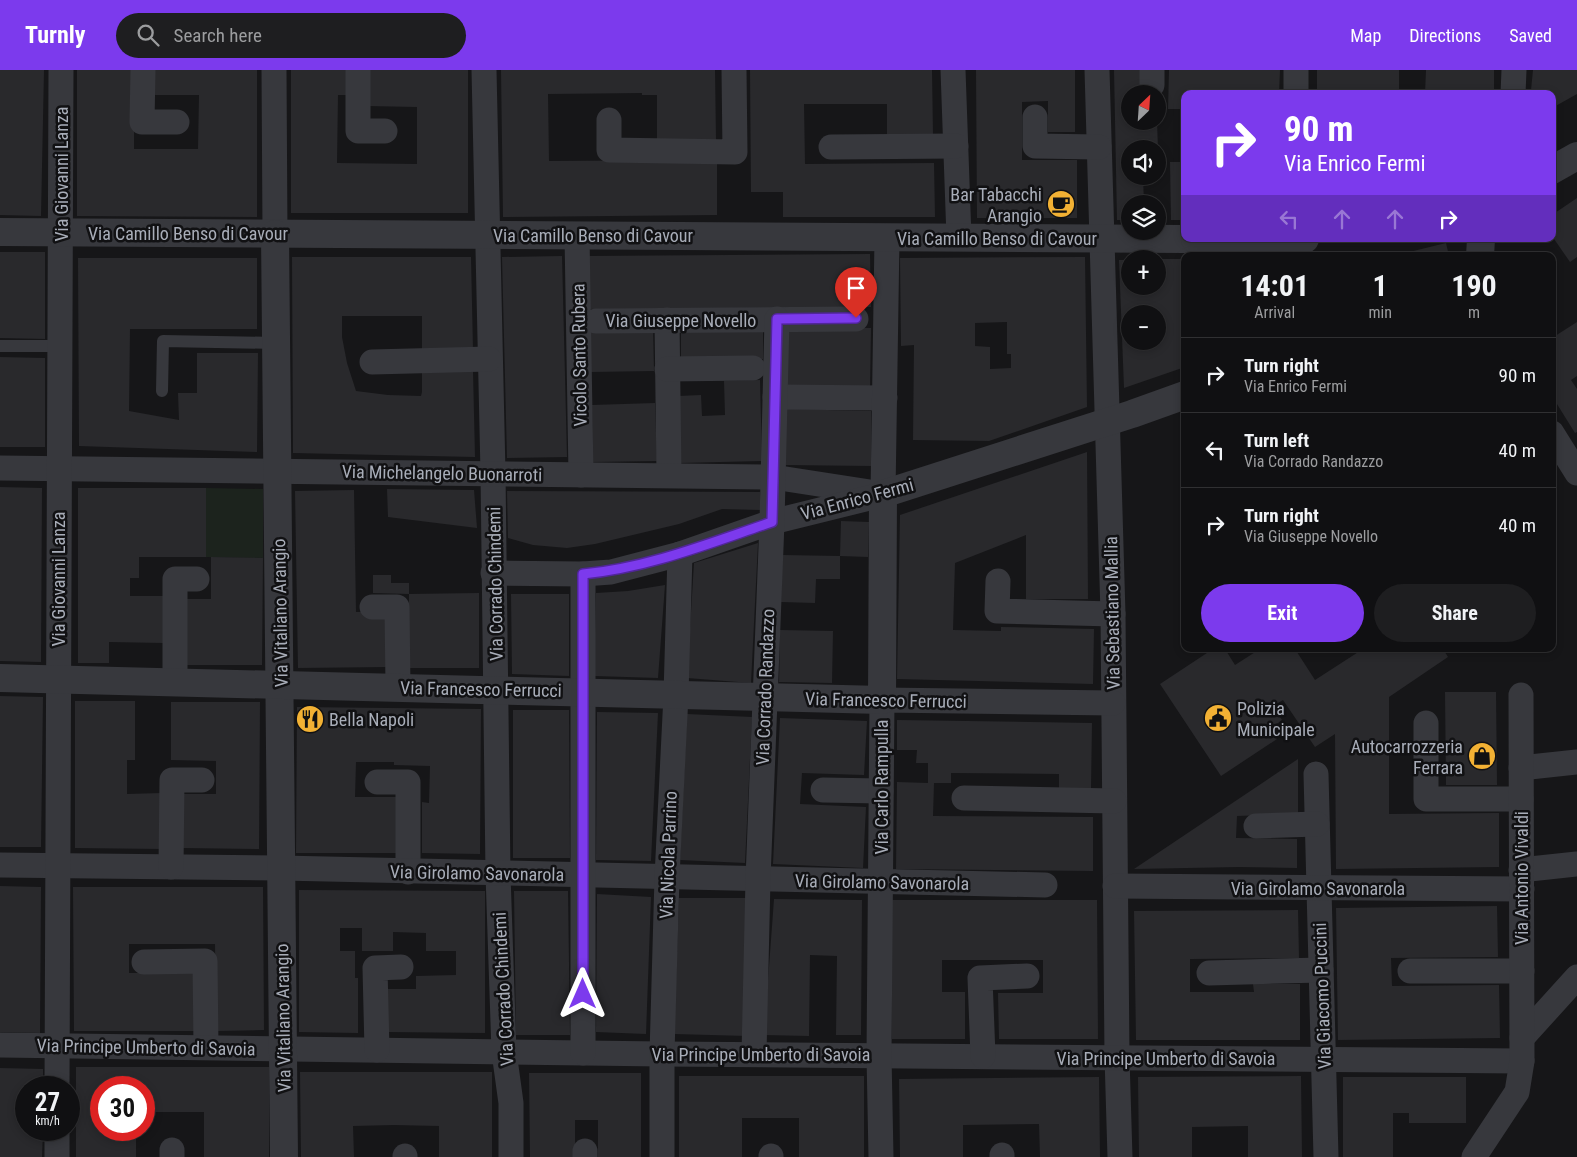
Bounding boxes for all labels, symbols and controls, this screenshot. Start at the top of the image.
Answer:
search box [116,13,466,58]
text: Turnly [25,21,86,49]
icon: search [134,21,162,49]
text: Search here [174,24,262,47]
text: Map [1350,25,1381,46]
text: Directions [1409,25,1481,46]
text: Saved [1509,25,1552,46]
north arrow [1121,85,1166,130]
map controls [1121,85,1166,350]
street label: Via Giovanni Lanza [51,107,72,241]
text: 90 m [1284,109,1353,150]
icon: right [1201,110,1266,175]
button: sound [1121,140,1166,185]
text: Via Enrico Fermi [1284,151,1426,176]
place label: Bar Tabacchi Arangio [950,184,1042,226]
cafe icon: Bar Tabacchi Arangio [1046,189,1076,219]
button: layers [1121,195,1166,240]
icon: left [1275,205,1303,233]
icon: ahead [1328,205,1356,233]
icon: ahead [1381,205,1409,233]
icon: right [1434,205,1462,233]
street label: Via Camillo Benso di Cavour [88,223,288,244]
street label: Via Camillo Benso di Cavour [493,225,693,246]
street label: Via Camillo Benso di Cavour [897,228,1097,249]
button: + [1121,250,1166,295]
pin [835,267,877,318]
text: 14:01 [1240,268,1309,303]
text: 1 [1373,268,1388,303]
text: 190 [1451,268,1497,303]
icon: arrive [842,274,870,302]
street label: Vicolo Santo Rubera [567,283,591,427]
text: Arrival [1254,303,1295,322]
text: min [1368,303,1392,322]
text: m [1468,303,1480,322]
button: − [1121,305,1166,350]
street label: Via Giuseppe Novello [606,310,756,331]
text: Turn right [1244,354,1319,377]
icon: right [1201,361,1229,389]
text: 90 m [1499,364,1536,387]
text: Via Enrico Fermi [1244,377,1347,396]
text: Turn left [1244,429,1309,452]
icon: left [1201,436,1229,464]
text: 40 m [1499,439,1536,462]
text: Via Corrado Randazzo [1244,452,1383,471]
street label: Via Michelangelo Buonarroti [342,461,542,485]
street label: Via Enrico Fermi [798,474,916,524]
text: Turn right [1244,504,1319,527]
street label: Via Corrado Chindemi [483,507,507,661]
icon: right [1201,511,1229,539]
street label: Via Giovanni Lanza [48,512,69,646]
text: 40 m [1499,514,1536,537]
text: Via Giuseppe Novello [1244,527,1378,546]
street label: Via Sebastiano Mallia [1100,536,1124,690]
street label: Via Vitaliano Arangio [268,538,292,688]
button: Exit [1201,584,1364,642]
button: Share [1374,584,1536,642]
street label: Via Corrado Randazzo [752,608,778,766]
street label: Via Francesco Ferrucci [400,677,562,701]
street label: Via Francesco Ferrucci [805,688,967,712]
place label: Polizia Municipale [1237,698,1315,740]
public building icon: Polizia Municipale [1203,703,1233,733]
restaurant icon: Bella Napoli [295,704,325,734]
place label: Bella Napoli [329,709,414,730]
street label: Via Carlo Rampulla [871,720,892,854]
place label: Autocarrozzeria Ferrara [1351,736,1463,778]
shop icon: Autocarrozzeria Ferrara [1467,741,1497,771]
street label: Via Nicola Parrino [655,791,681,919]
street label: Via Antonio Vivaldi [1511,811,1532,945]
street label: Via Girolamo Savonarola [390,861,564,885]
street label: Via Girolamo Savonarola [795,870,969,894]
street label: Via Girolamo Savonarola [1231,878,1405,899]
street label: Via Corrado Chindemi [488,911,518,1067]
street label: Via Giacomo Puccini [1309,922,1335,1070]
street label: Via Vitaliano Arangio [271,943,295,1093]
position arrow [556,967,608,1019]
street label: Via Principe Umberto di Savoia [36,1035,256,1059]
street label: Via Principe Umberto di Savoia [652,1044,870,1065]
street label: Via Principe Umberto di Savoia [1057,1048,1275,1069]
speed limit sign: 30 [90,1076,155,1141]
text: 27 [35,1088,60,1117]
text: km/h [35,1114,60,1128]

